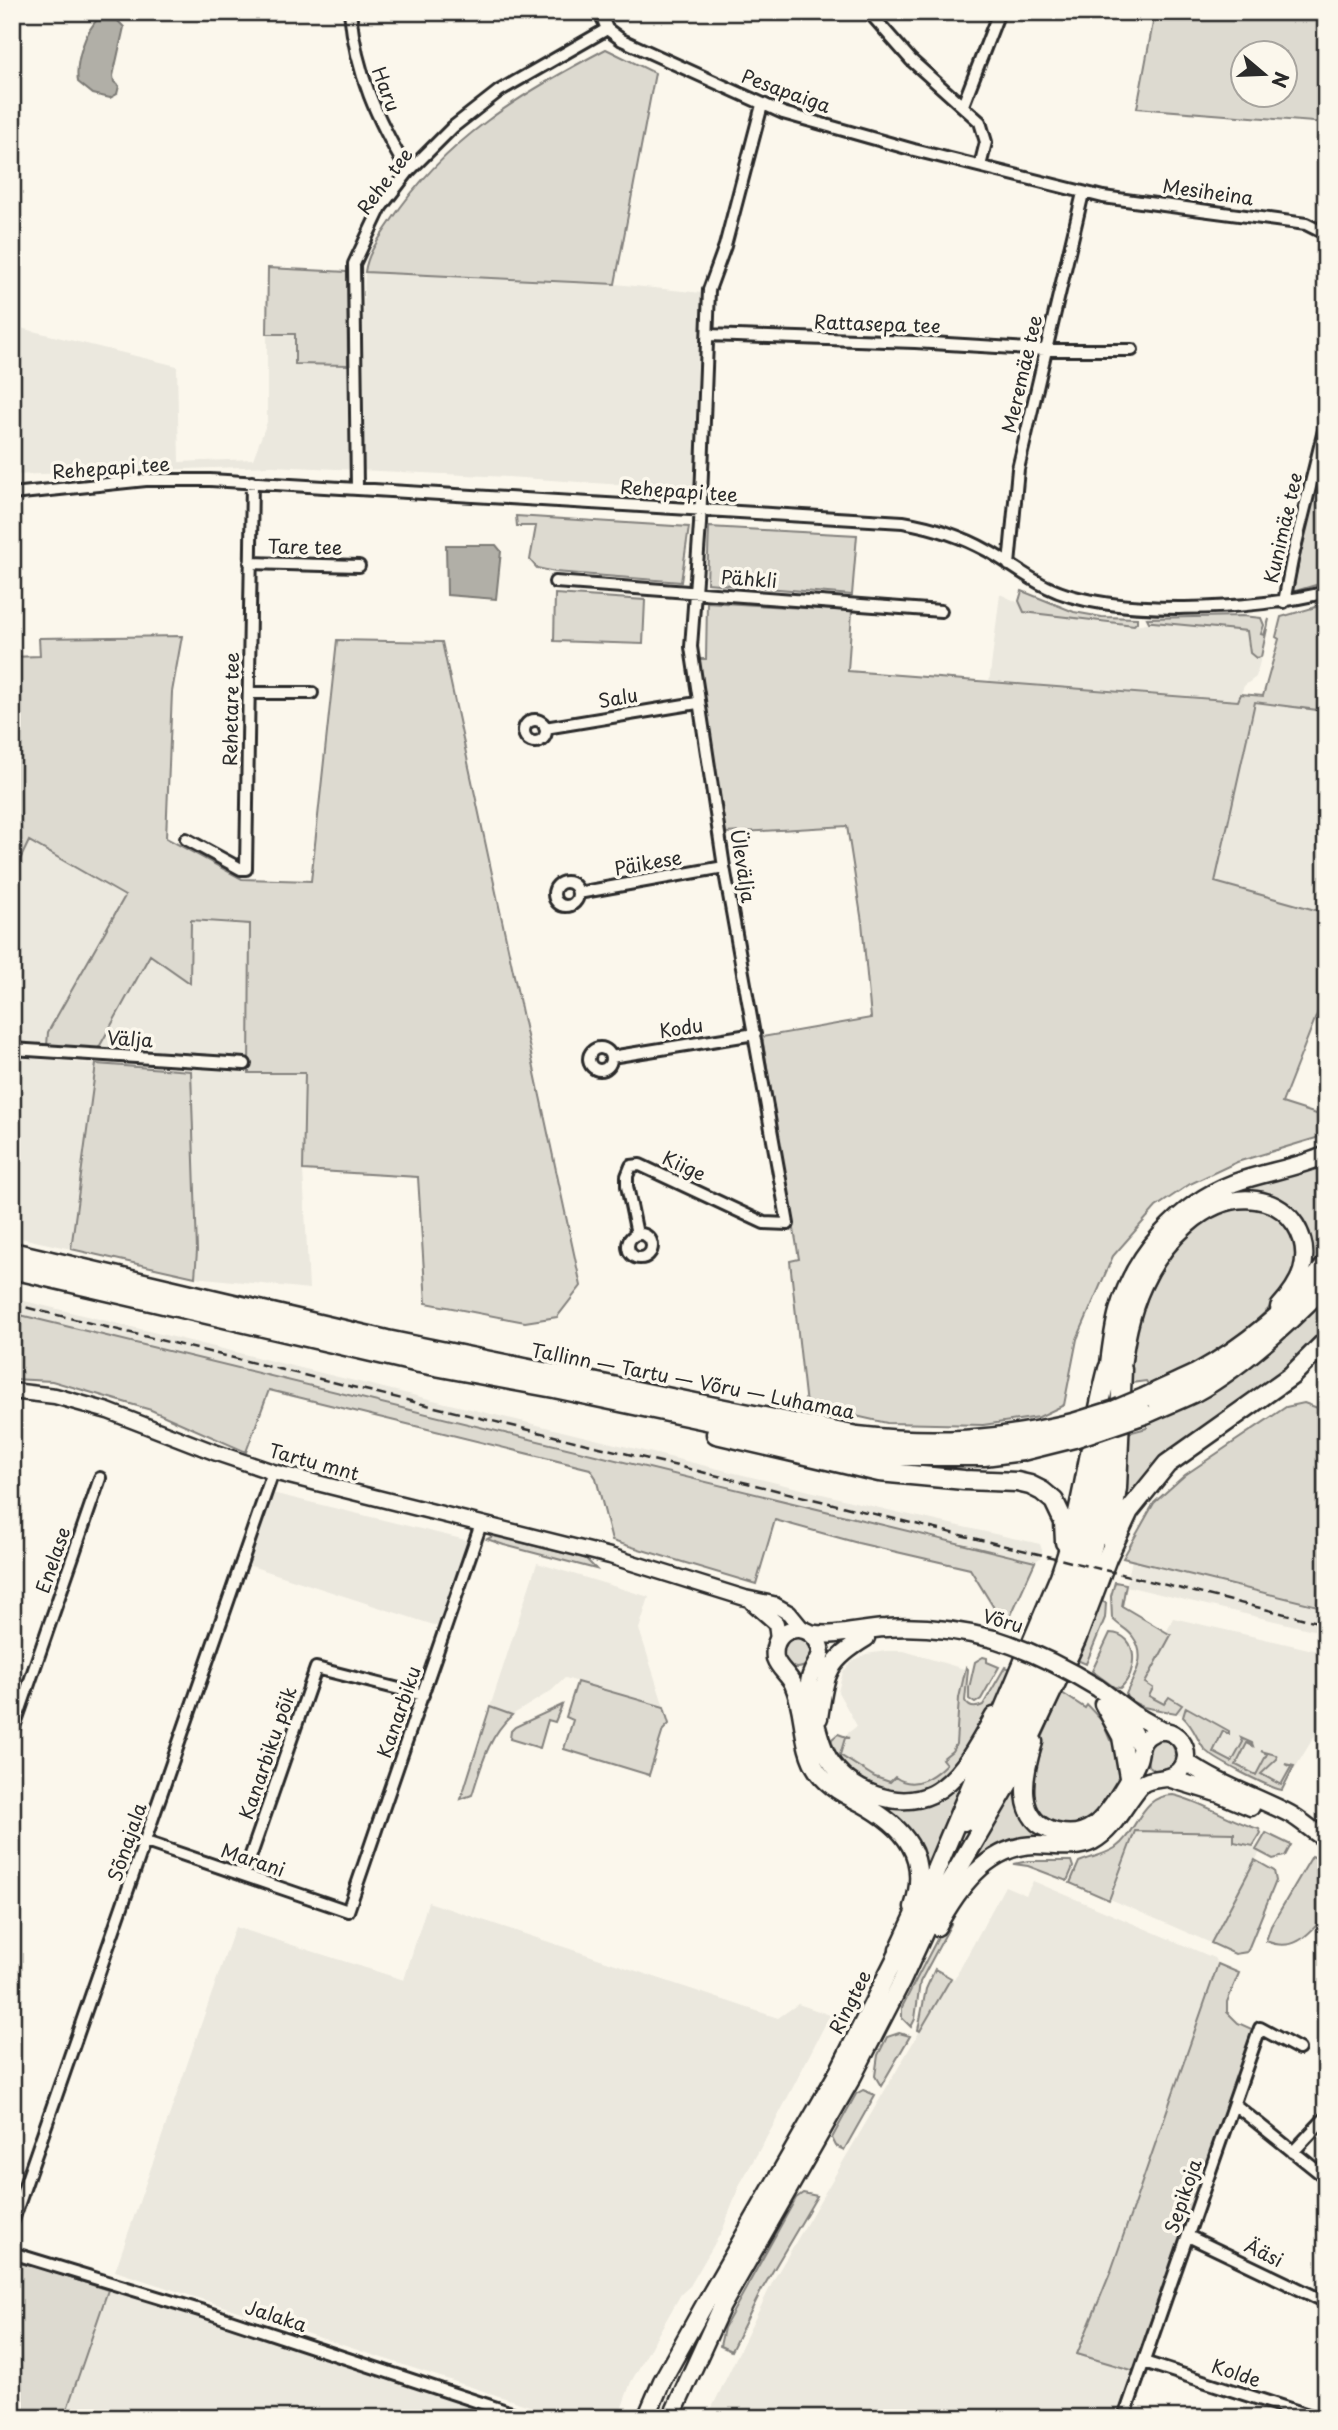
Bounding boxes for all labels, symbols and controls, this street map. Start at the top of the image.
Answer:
north arrow [1230,38,1300,108]
street label: Pesapaiga [738,61,835,119]
street label: Haru [366,62,408,115]
text: N [1265,68,1297,92]
street label: Rehe tee [350,141,419,220]
street label: Mesiheina [1161,171,1255,211]
street label: Rattasepa tee [813,307,941,339]
street label: Meremäe tee [994,312,1048,436]
street label: Rehepapi tee [51,449,171,485]
street label: Kunimäe tee [1256,470,1308,586]
street label: Rehepapi tee [619,472,739,508]
street label: Tare tee [267,531,343,561]
street label: Pähkli [720,562,778,594]
street label: Rehetare tee [215,652,245,766]
street label: Salu [596,680,640,714]
street label: Ülevälja [724,827,764,905]
street label: Päikese [612,842,684,882]
street label: Kodu [657,1010,705,1044]
street label: Välja [106,1022,154,1054]
street label: Kiige [658,1143,711,1187]
street label: Tallinn — Tartu — Võru — Luhamaa [529,1335,858,1425]
street label: Tartu mnt [266,1436,363,1487]
street label: Enelase [28,1523,76,1597]
street label: Võru [980,1601,1027,1639]
street label: Kanarbiku [369,1662,427,1761]
street label: Kanarbiku põik [231,1682,303,1823]
street label: Sõnajala [100,1799,153,1885]
street label: Marani [218,1835,289,1883]
street label: Ringtee [821,1965,877,2039]
street label: Sepikoja [1156,2155,1208,2236]
street label: Ääsi [1240,2231,1288,2273]
street label: Jalaka [242,2292,311,2338]
street label: Kolde [1208,2351,1265,2393]

